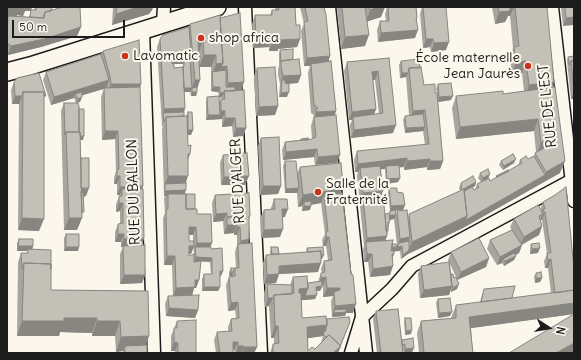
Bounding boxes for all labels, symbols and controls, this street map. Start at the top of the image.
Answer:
scale bar [14,12,127,38]
text: 50 m [19,19,47,34]
place label: shop africa [209,30,279,46]
marker: shop africa [196,33,206,43]
place label: Lavomatic [133,48,198,64]
place label: École maternelle Jean Jaurès [416,50,520,82]
marker: Lavomatic [120,51,130,61]
marker: École maternelle Jean Jaurès [523,61,533,71]
street label: RUE DE L'EST [535,63,561,149]
street label: RUE D'ALGER [227,138,249,224]
street label: RUE DU BALLON [124,139,144,245]
place label: Salle de la Fraternité [326,176,389,208]
marker: Salle de la Fraternité [313,187,323,197]
north arrow [529,308,569,348]
text: N [553,325,568,336]

